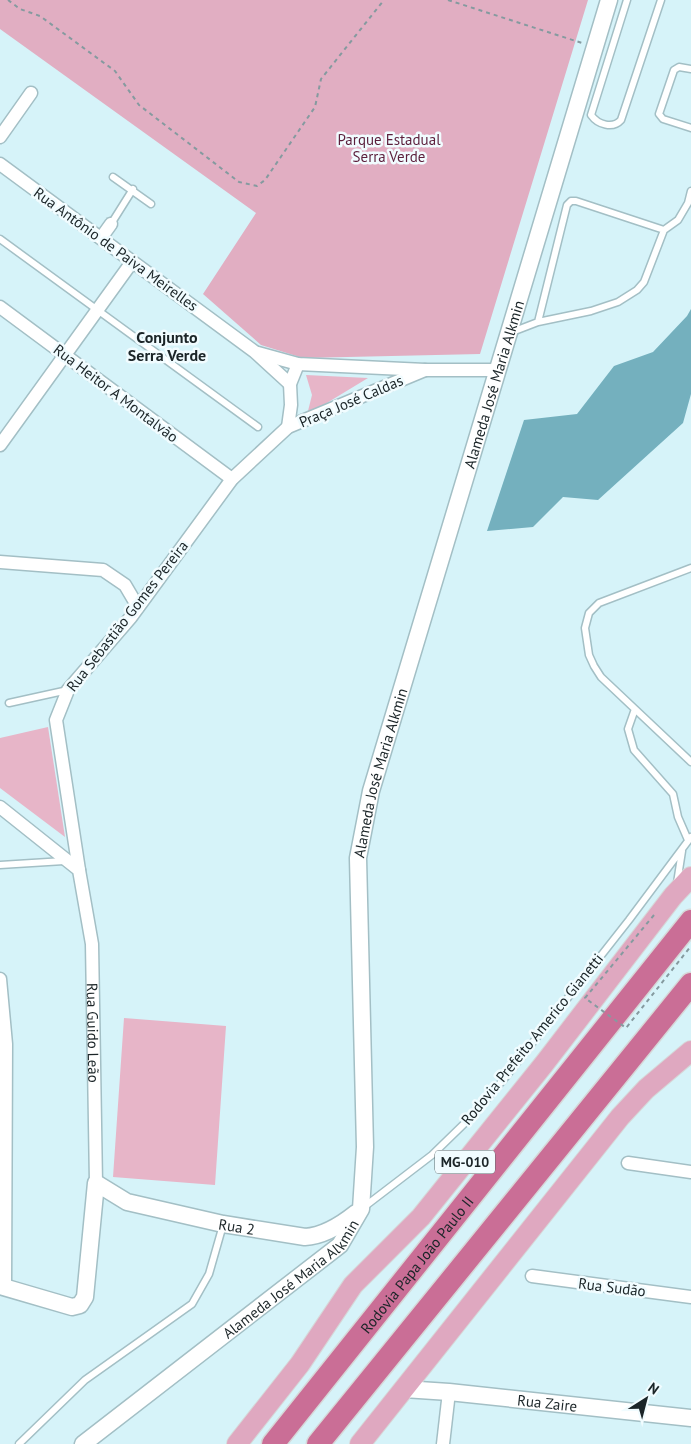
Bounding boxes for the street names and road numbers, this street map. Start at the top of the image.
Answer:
street label: Rua Antônio de Paiva Meirelles [30,183,202,315]
street label: Alameda José Maria Alkmin [459,298,528,471]
street label: Rua Heitor A Montalvão [50,340,182,446]
street label: Praça José Caldas [296,371,406,431]
street label: Rua Sebastião Gomes Pereira [62,537,192,695]
street label: Alameda José Maria Alkmin [349,686,411,859]
street label: Rodovia Prefeito Americo Gianetti [457,949,607,1129]
street label: Rua Guido Leão [83,983,104,1083]
road number: MG-010 [435,1150,495,1174]
street label: Rodovia Papa João Paulo II [356,1192,477,1337]
street label: Rua 2 [217,1214,256,1238]
street label: Alameda José Maria Alkmin [218,1216,362,1342]
street label: Rua Sudão [577,1273,647,1301]
street label: Rua Zaire [516,1390,578,1415]

